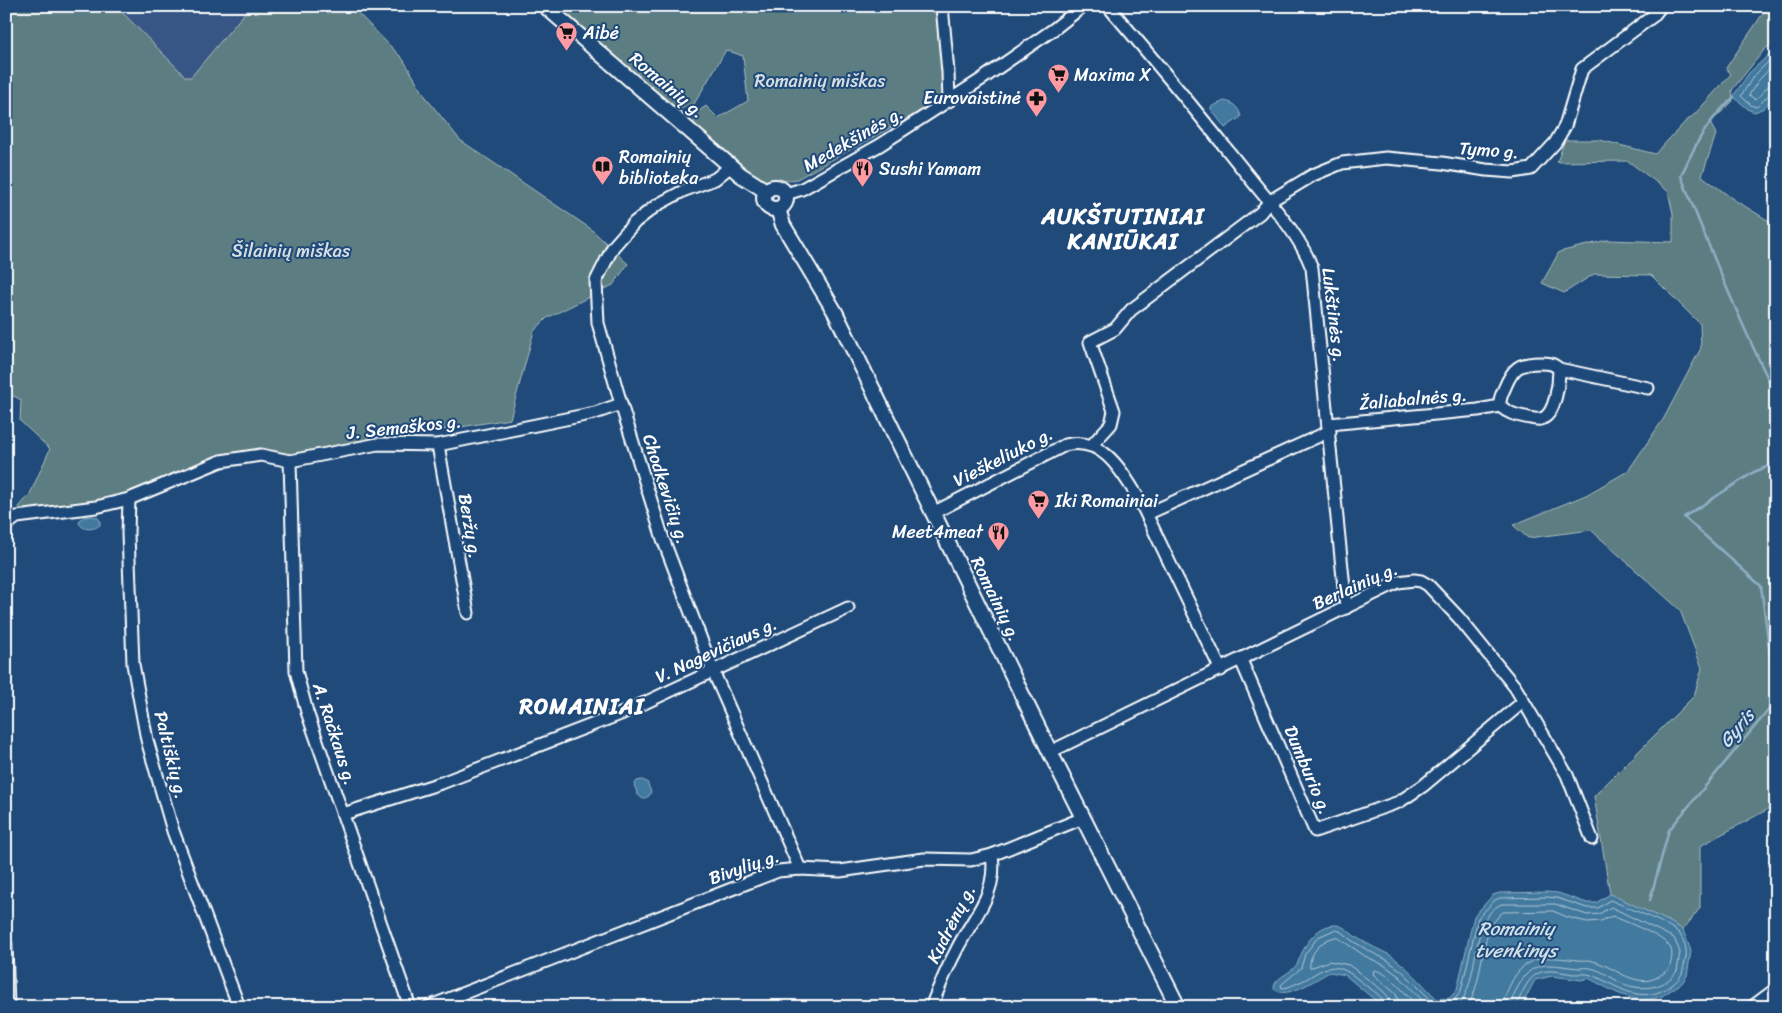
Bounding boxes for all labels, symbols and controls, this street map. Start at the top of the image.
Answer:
place label: Aibė [582,17,619,49]
supermarket icon: Aibė [555,21,579,52]
street label: Romainių g. [622,43,712,127]
place label: Maxima X [1074,59,1151,91]
supermarket icon: Maxima X [1046,63,1070,94]
park label: Romainių miškas [755,65,886,97]
place label: Eurovaistinė [923,82,1021,114]
pharmacy icon: Eurovaistinė [1025,86,1049,117]
street label: Medekšinės g. [797,97,909,181]
street label: Tymo g. [1458,132,1520,168]
place label: Romainių biblioteka [619,141,699,194]
place label: Sushi Yamam [879,153,981,185]
library icon: Romainių biblioteka [591,155,615,186]
restaurant icon: Sushi Yamam [851,157,875,188]
district label: AUKŠTUTINIAI KANIŪKAI [1040,197,1206,261]
park label: Šilainių miškas [232,235,351,267]
street label: Lukštinės g. [1312,266,1356,364]
street label: Žaliabalnės g. [1358,378,1468,420]
street label: J. Semaškos g. [344,405,463,449]
street label: Vieškeliuko g. [947,418,1059,496]
street label: Chodkevičių g. [633,430,699,548]
place label: Iki Romainiai [1054,485,1159,517]
supermarket icon: Iki Romainiai [1027,489,1051,520]
street label: Beržų g. [449,491,491,561]
place label: Meet4meat [892,516,984,548]
restaurant icon: Meet4meat [987,520,1011,551]
street label: Romainių g. [962,551,1030,647]
street label: Berlainių g. [1307,553,1403,619]
street label: V. Nagevičiaus g. [650,608,782,692]
street label: A. Račkaus g. [303,677,367,790]
district label: ROMAINIAI [519,687,646,726]
water label: Gyris [1710,700,1764,755]
street label: Paltiškių g. [145,708,197,802]
street label: Dumburio g. [1275,720,1341,820]
street label: Bivylių g. [704,840,784,894]
street label: Kudrėnų g. [917,879,985,969]
water label: Romainių tvenkinys [1475,912,1559,967]

